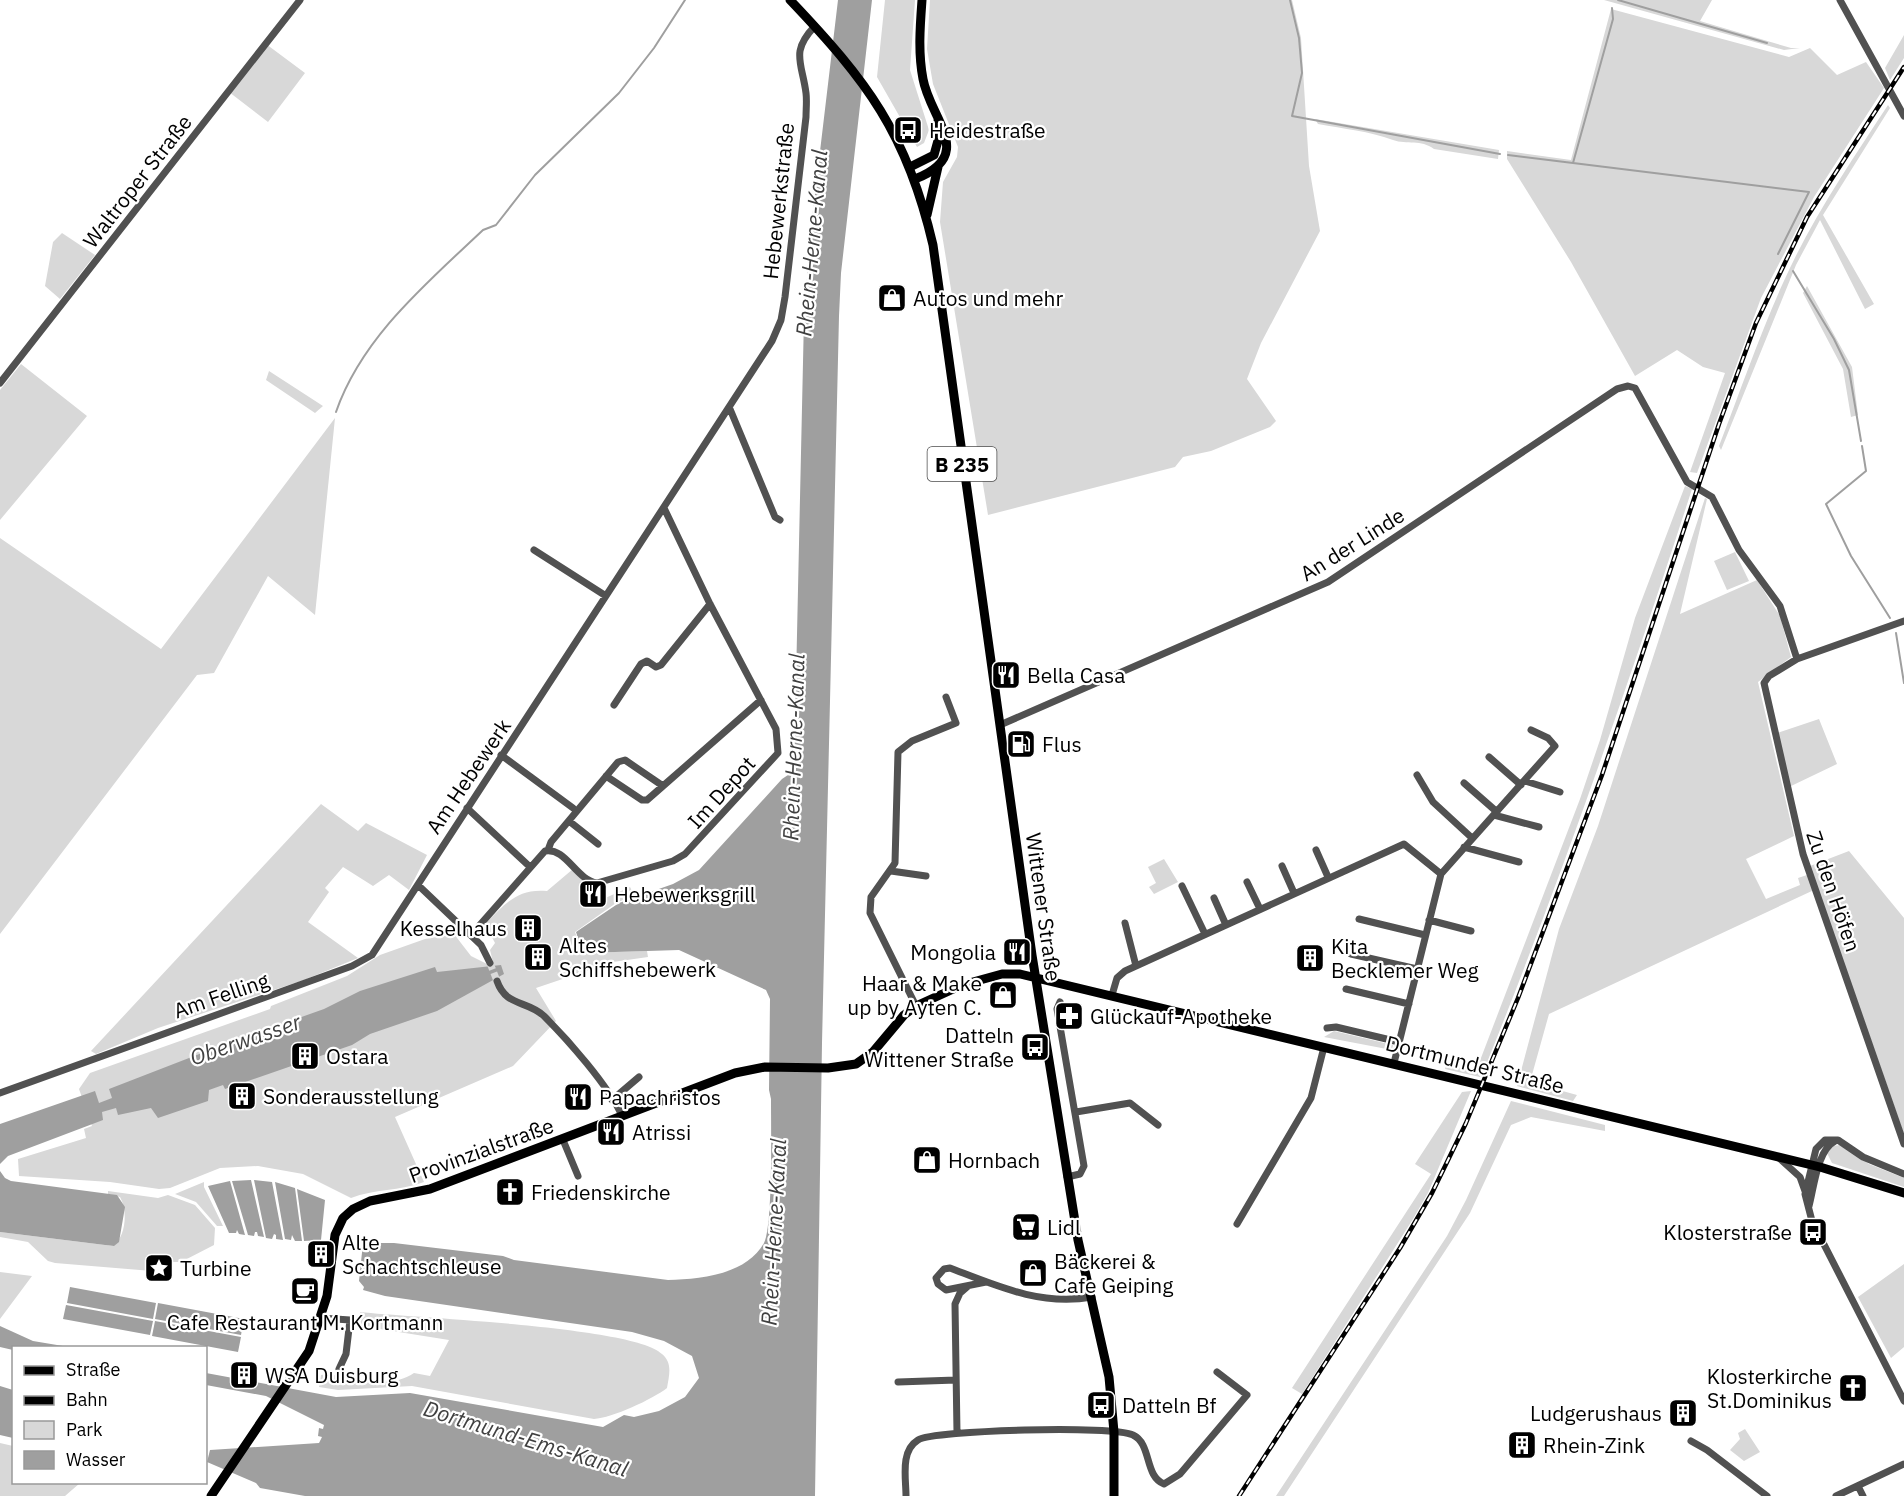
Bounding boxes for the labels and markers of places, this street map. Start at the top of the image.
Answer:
bus stop icon: Heidestraße [892,114,924,146]
place label: Heidestraße [929,116,1046,144]
shop icon: Autos und mehr [876,282,908,314]
place label: Autos und mehr [913,284,1063,312]
restaurant icon: Bella Casa [990,659,1022,691]
place label: Bella Casa [1027,661,1125,689]
fuel station icon: Flus [1005,728,1037,760]
place label: Flus [1042,730,1082,758]
restaurant icon: Hebewerksgrill [577,878,609,910]
place label: Hebewerksgrill [614,880,756,908]
building icon: Kesselhaus [512,912,544,944]
place label: Kesselhaus [400,914,507,942]
place label: Altes Schiffshebewerk [559,931,716,983]
place label: Kita Becklemer Weg [1331,932,1479,984]
restaurant icon: Mongolia [1001,936,1033,968]
place label: Mongolia [910,938,996,966]
building icon: Altes Schiffshebewerk [522,941,554,973]
building icon: Kita Becklemer Weg [1294,942,1326,974]
place label: Haar & Make up by Ayten C. [847,969,982,1021]
shop icon: Haar & Make up by Ayten C. [987,979,1019,1011]
pharmacy icon: Glückauf-Apotheke [1053,1000,1085,1032]
place label: Glückauf-Apotheke [1090,1002,1272,1030]
place label: Datteln Wittener Straße [865,1021,1014,1073]
bus stop icon: Datteln Wittener Straße [1019,1031,1051,1063]
building icon: Ostara [289,1040,321,1072]
place label: Ostara [326,1042,388,1070]
building icon: Sonderausstellung [226,1080,258,1112]
restaurant icon: Papachristos [562,1081,594,1113]
place label: Sonderausstellung [263,1082,439,1110]
place label: Papachristos [599,1083,721,1111]
restaurant icon: Atrissi [595,1116,627,1148]
place label: Atrissi [632,1118,691,1146]
shop icon: Hornbach [911,1144,943,1176]
place label: Hornbach [948,1146,1040,1174]
church icon: Friedenskirche [494,1176,526,1208]
place label: Friedenskirche [531,1178,671,1206]
supermarket icon: Lidl [1010,1211,1042,1243]
place label: Lidl [1047,1213,1081,1241]
bus stop icon: Klosterstraße [1797,1216,1829,1248]
place label: Klosterstraße [1663,1218,1792,1246]
place label: Alte Schachtschleuse [342,1228,501,1280]
building icon: Alte Schachtschleuse [305,1238,337,1270]
place label: Bäckerei & Cafe Geiping [1054,1247,1173,1299]
place icon: Turbine [143,1252,175,1284]
place label: Turbine [180,1254,251,1282]
shop icon: Bäckerei & Cafe Geiping [1017,1257,1049,1289]
cafe icon: Cafe Restaurant M. Kortmann [289,1275,321,1307]
place label: Cafe Restaurant M. Kortmann [167,1308,443,1336]
building icon: WSA Duisburg [228,1359,260,1391]
place label: WSA Duisburg [265,1361,398,1389]
place label: Klosterkirche St.Dominikus [1707,1362,1832,1414]
church icon: Klosterkirche St.Dominikus [1837,1372,1869,1404]
bus stop icon: Datteln Bf [1085,1389,1117,1421]
place label: Datteln Bf [1122,1391,1217,1419]
building icon: Ludgerushaus [1667,1397,1699,1429]
place label: Ludgerushaus [1530,1399,1662,1427]
building icon: Rhein-Zink [1506,1429,1538,1461]
place label: Rhein-Zink [1543,1431,1645,1459]

